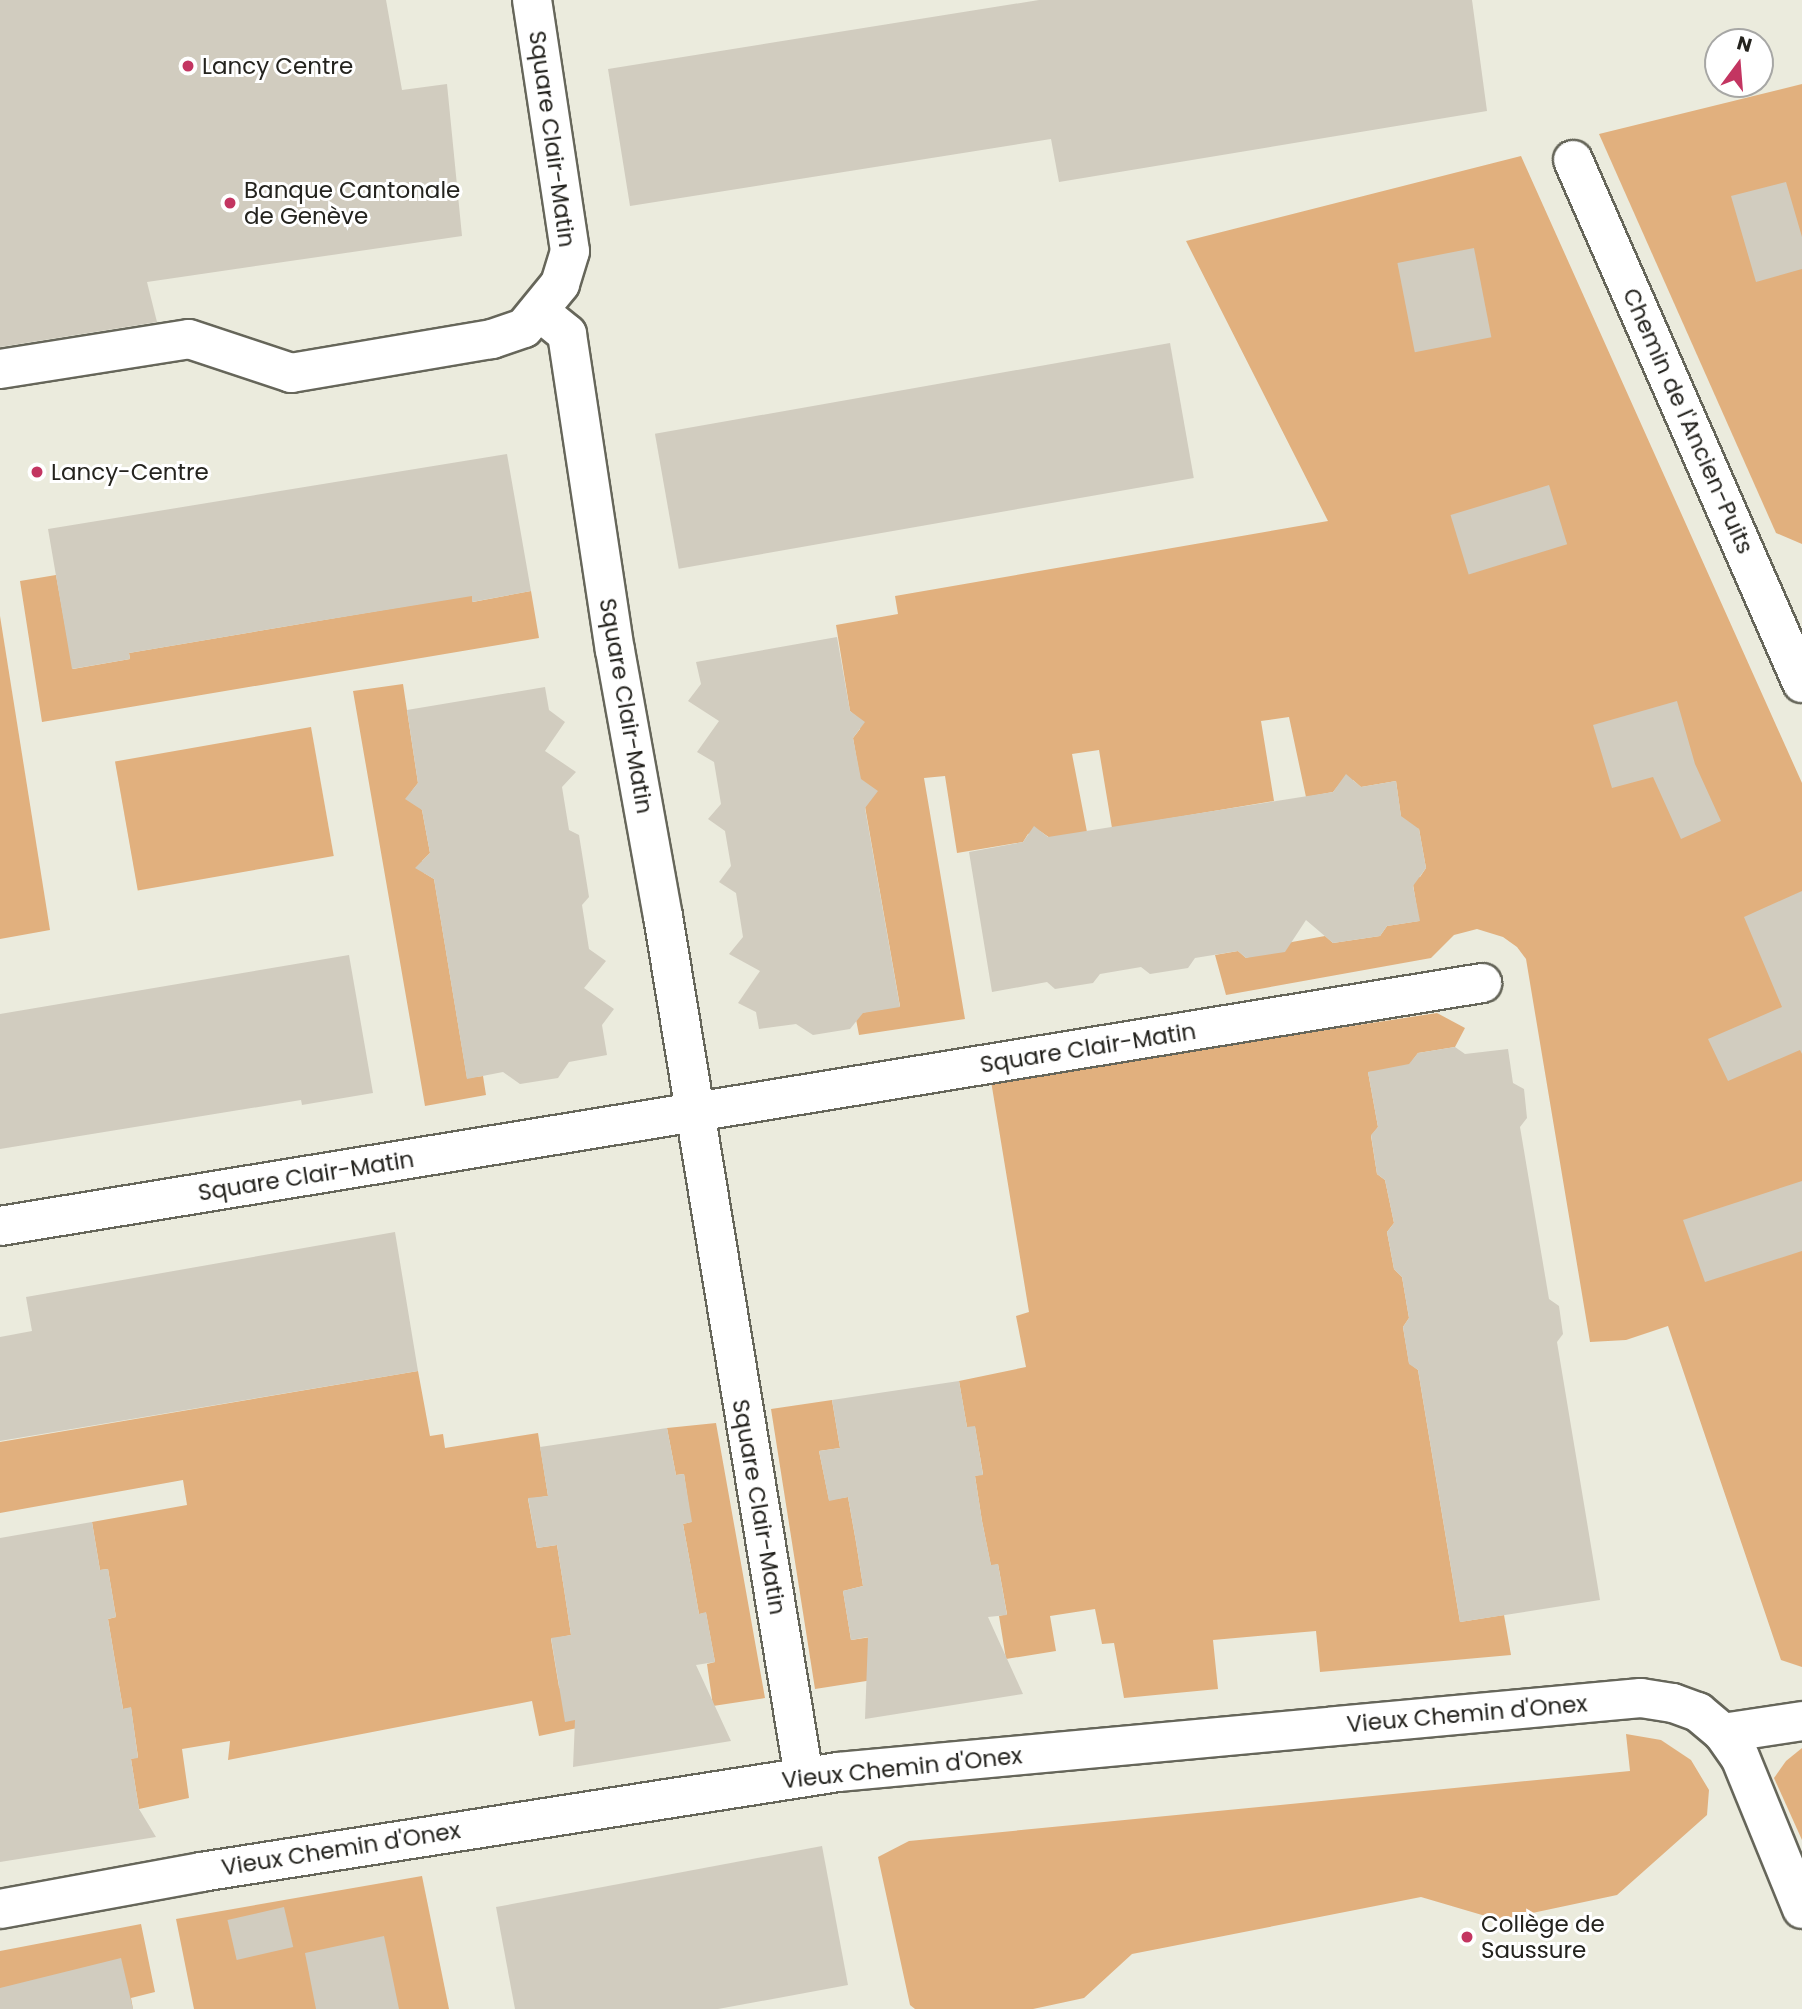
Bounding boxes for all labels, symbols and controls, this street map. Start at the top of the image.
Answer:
north arrow [1704,28,1774,98]
street label: Square Clair-Matin [523,29,581,249]
text: N [1734,29,1755,59]
place label: Lancy Centre [202,52,353,80]
marker: Lancy Centre [180,58,196,74]
place label: Banque Cantonale de Genève [244,176,460,230]
marker: Banque Cantonale de Genève [222,195,238,211]
street label: Chemin de l'Ancien-Puits [1617,284,1759,558]
place label: Lancy-Centre [51,458,209,486]
marker: Lancy-Centre [29,464,45,480]
street label: Square Clair-Matin [593,596,659,816]
street label: Square Clair-Matin [978,1017,1198,1079]
street label: Square Clair-Matin [196,1145,416,1207]
street label: Square Clair-Matin [726,1397,792,1617]
street label: Vieux Chemin d'Onex [1345,1690,1589,1738]
street label: Vieux Chemin d'Onex [780,1742,1024,1794]
street label: Vieux Chemin d'Onex [220,1816,462,1882]
place label: Collège de Saussure [1481,1910,1605,1964]
marker: Collège de Saussure [1459,1929,1475,1945]

